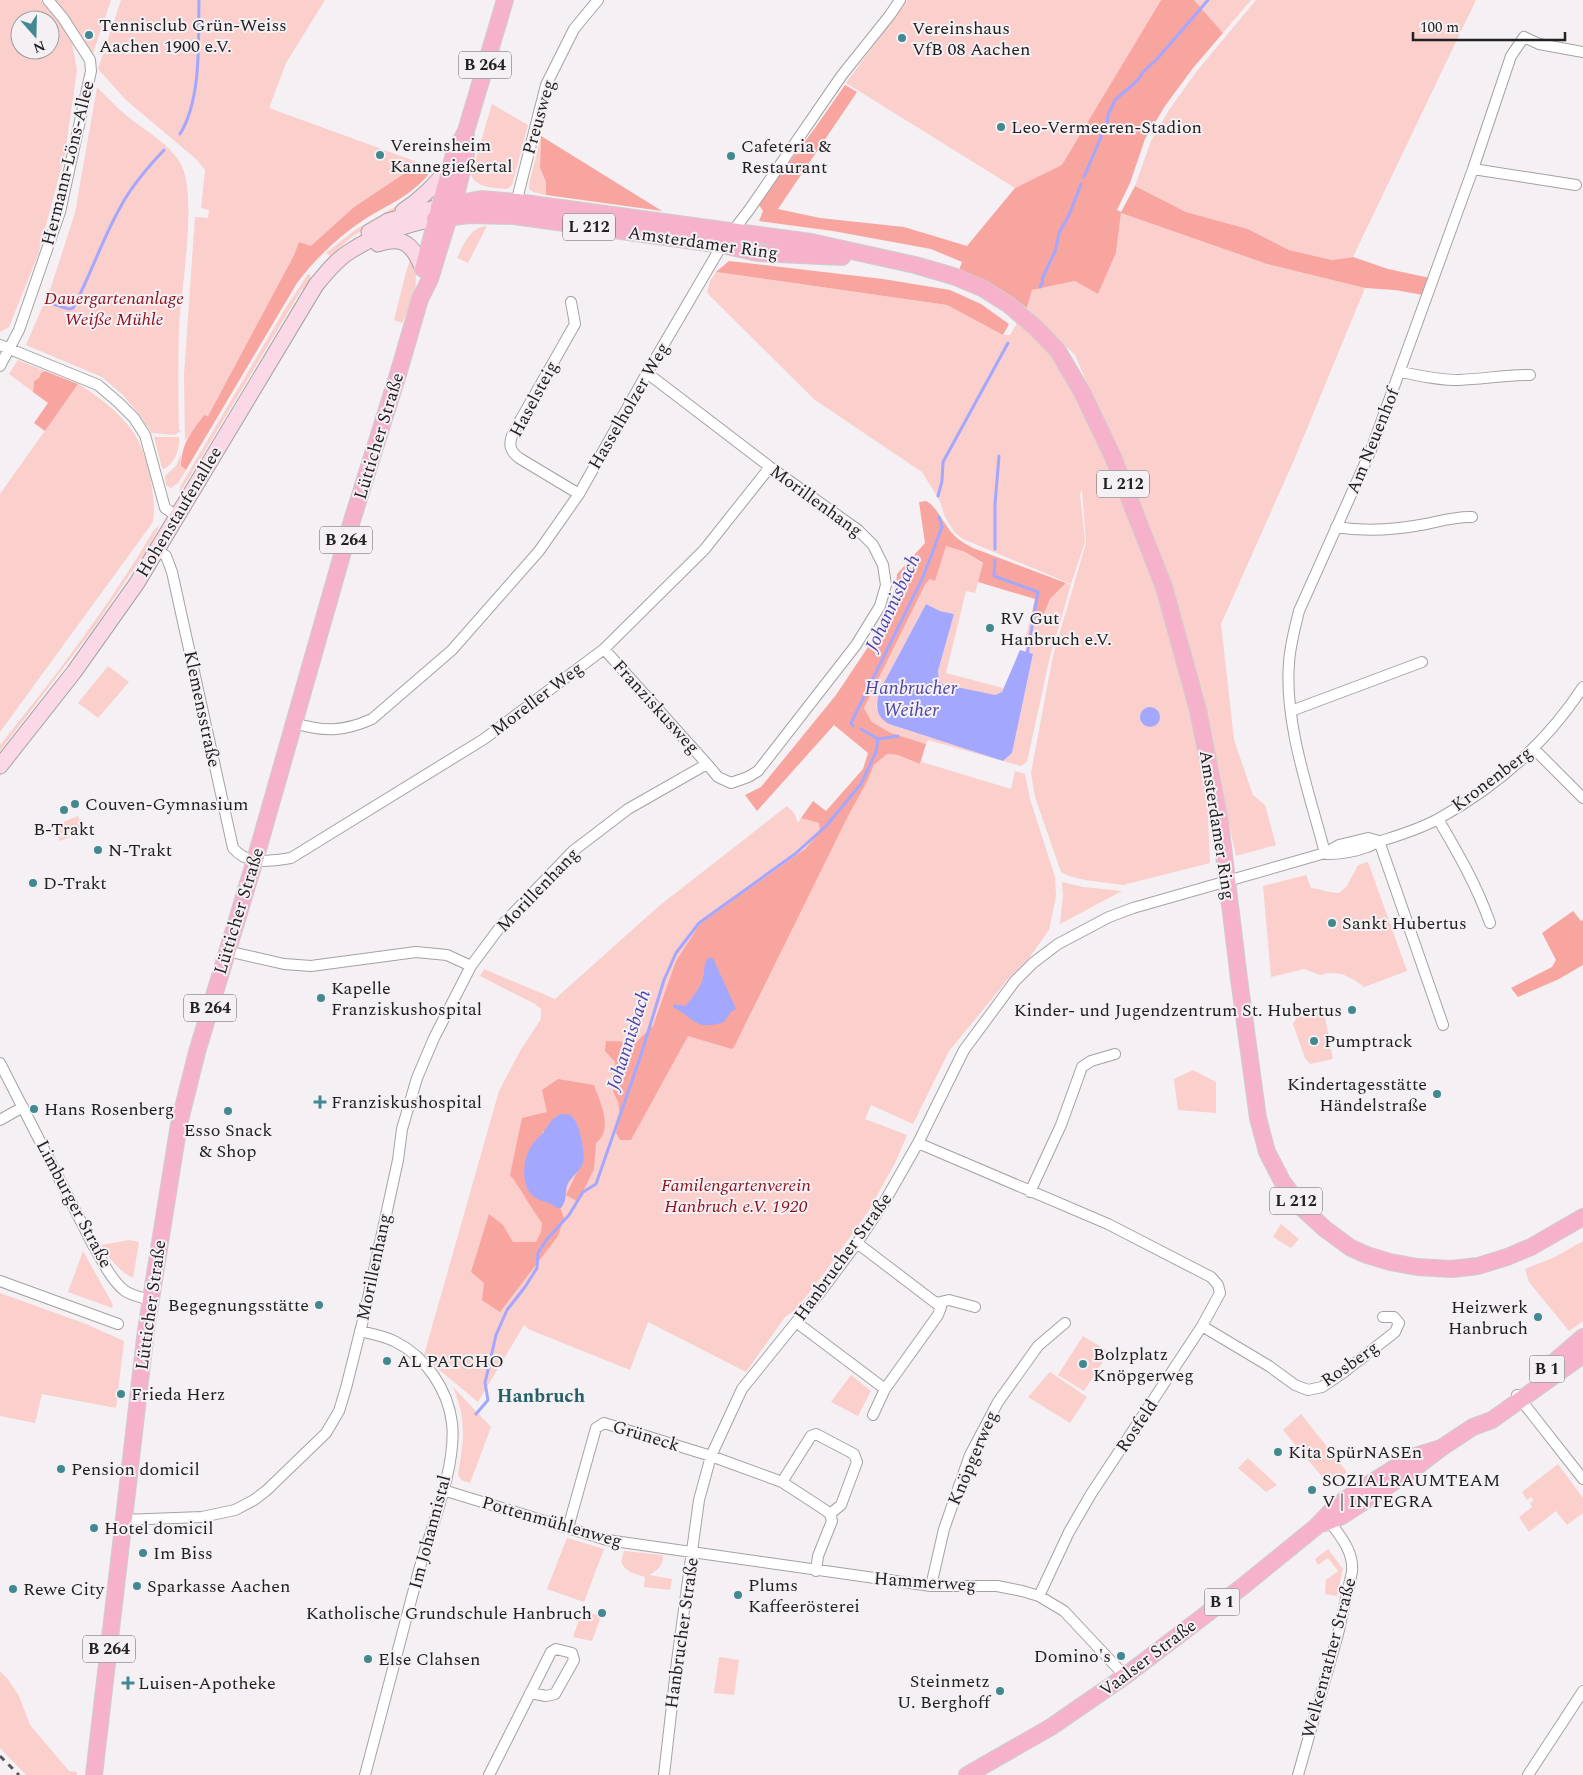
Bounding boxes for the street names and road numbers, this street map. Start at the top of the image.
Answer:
road number: B 264 [459,52,511,78]
street label: Preusweg [515,76,563,158]
street label: Hermann-Löns-Allee [34,78,102,248]
road number: L 212 [563,213,615,240]
street label: Amsterdamer Ring [626,219,780,267]
street label: Hasselholzer Weg [582,337,676,475]
street label: Haselsteig [503,356,565,442]
street label: Lütticher Straße [347,369,411,503]
street label: Am Neuenhof [1339,382,1407,498]
street label: Hohenstaufenallee [129,441,229,583]
street label: Morillenhang [764,458,868,544]
road number: L 212 [1097,470,1149,498]
road number: B 264 [320,526,372,554]
street label: Klemensstraße [176,648,228,770]
street label: Franziskusweg [606,654,706,760]
street label: Moreller Weg [485,655,589,743]
street label: Kronenberg [1446,740,1538,818]
street label: Amsterdamer Ring [1192,748,1242,902]
street label: Morillenhang [490,841,586,939]
street label: Lütticher Straße [207,844,271,978]
road number: B 264 [184,994,236,1021]
street label: Limburger Straße [29,1135,119,1273]
street label: Hanbrucher Straße [787,1187,899,1327]
road number: L 212 [1270,1188,1322,1214]
street label: Morillenhang [349,1211,399,1323]
street label: Lütticher Straße [128,1238,174,1372]
street label: Rosberg [1316,1334,1384,1394]
road number: B 1 [1530,1356,1564,1382]
street label: Rosfeld [1109,1394,1165,1458]
street label: Knöpgerweg [941,1406,1005,1510]
street label: Grüneck [609,1413,683,1459]
street label: Im Johannistal [402,1472,458,1592]
street label: Pottenmühlenweg [478,1489,626,1555]
street label: Hanbrucher Straße [658,1556,706,1710]
street label: Hammerweg [873,1565,977,1599]
street label: Welkenrather Straße [1295,1575,1363,1741]
road number: B 1 [1204,1588,1240,1615]
street label: Vaalser Straße [1094,1613,1202,1703]
road number: B 264 [83,1636,135,1662]

